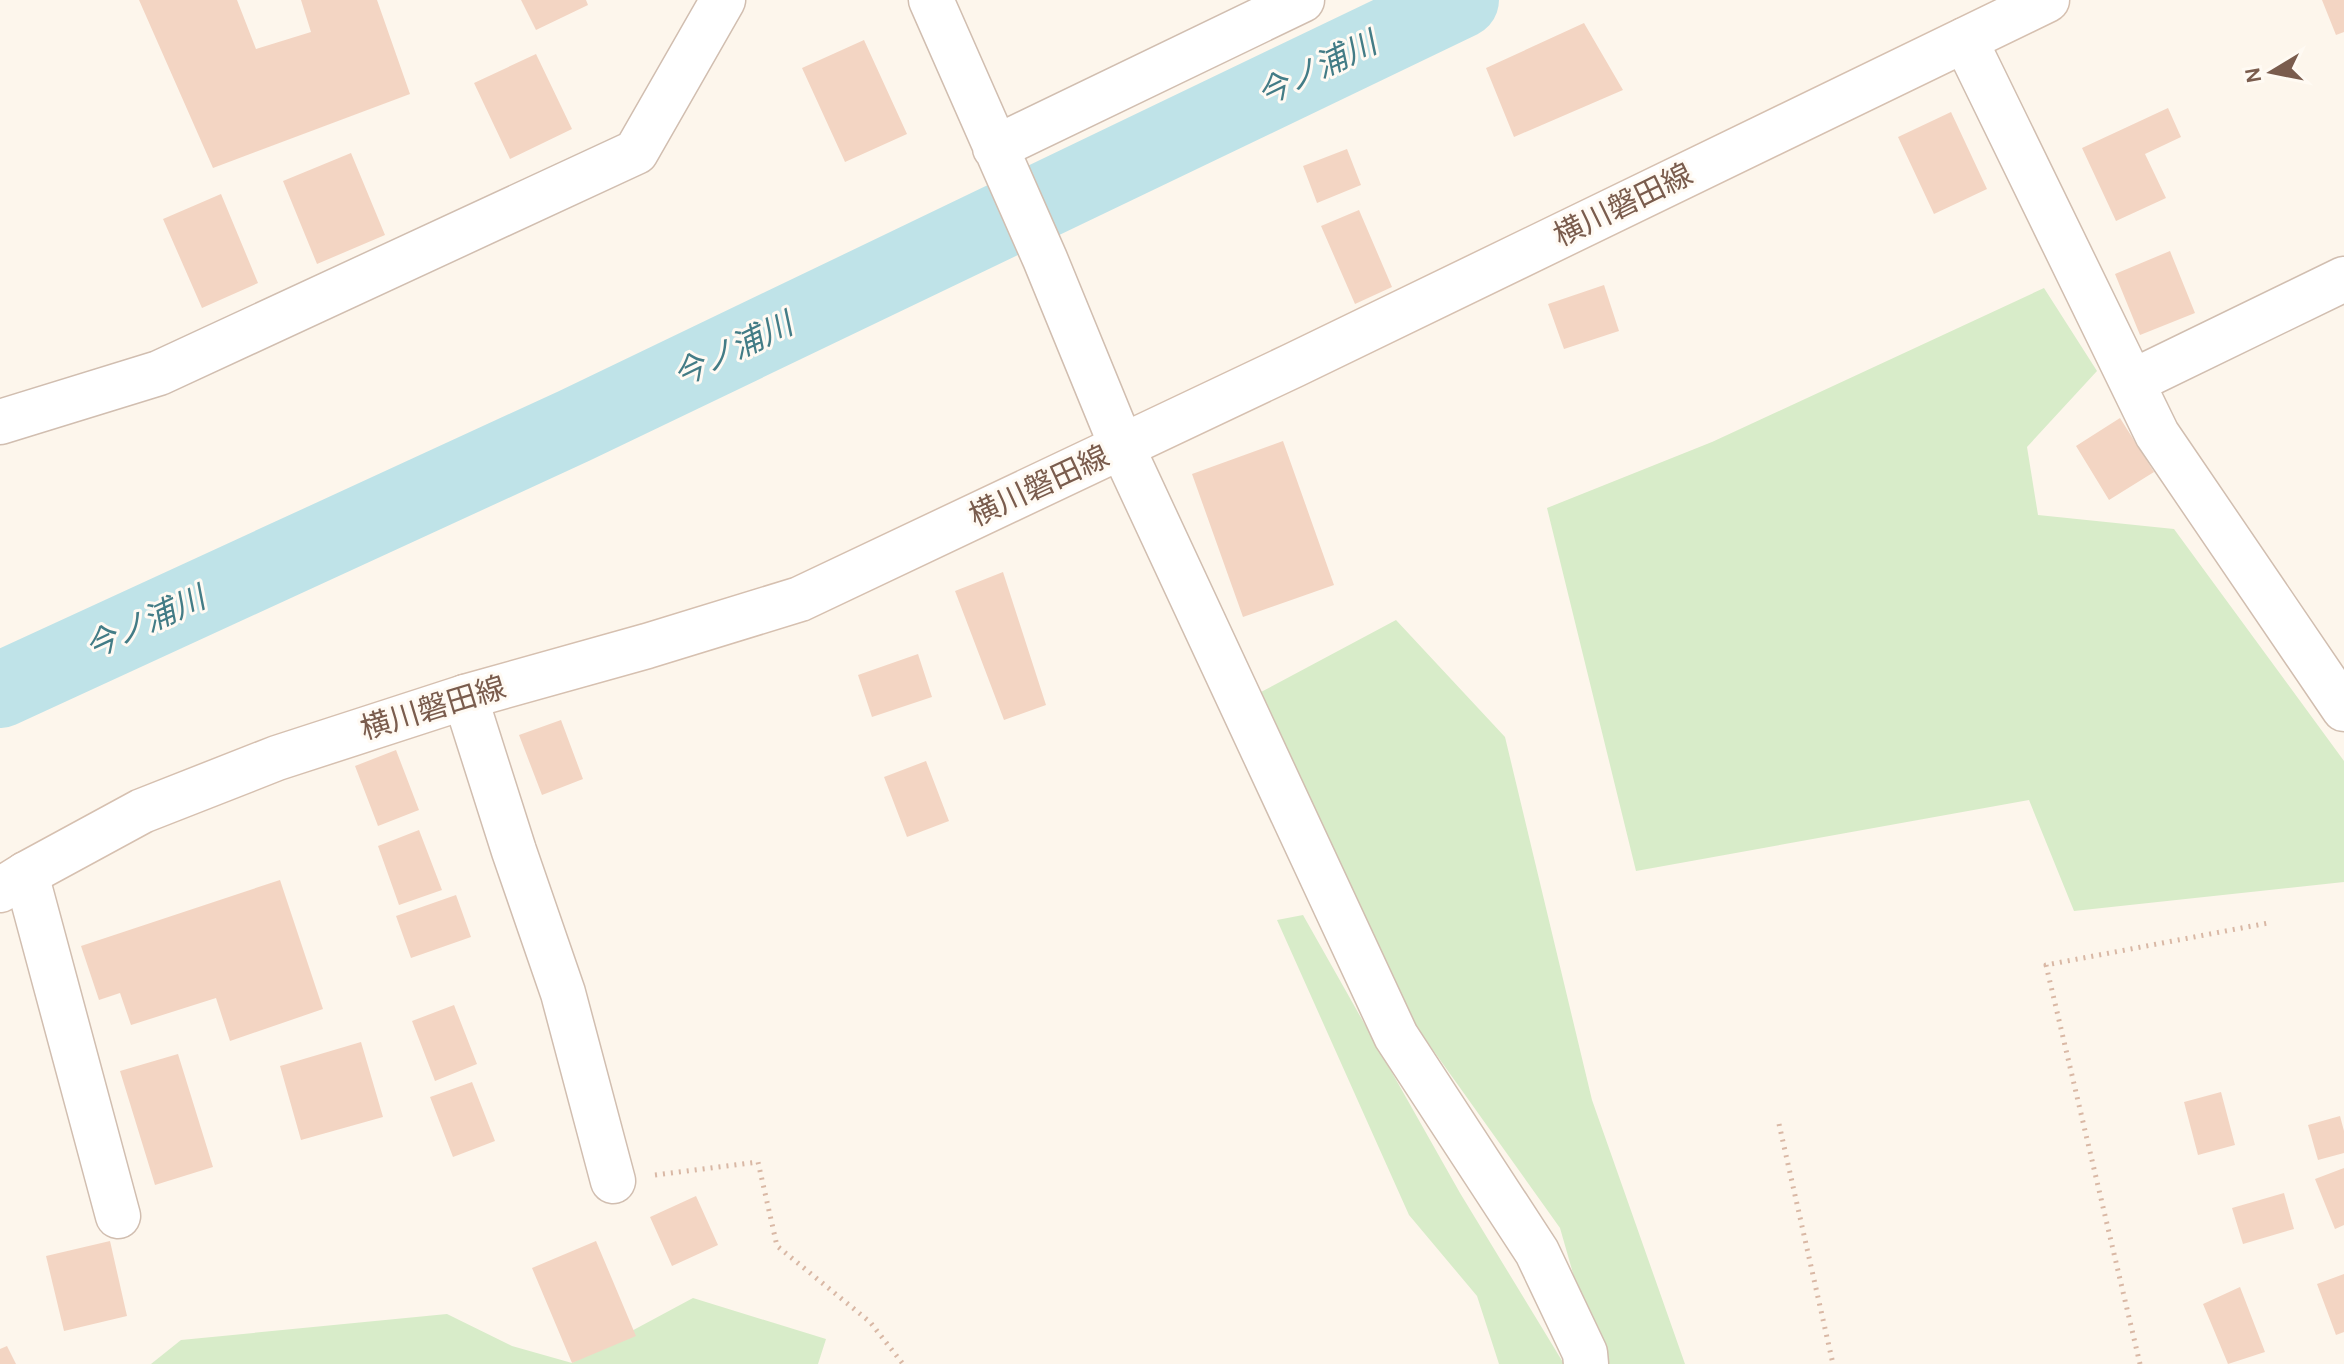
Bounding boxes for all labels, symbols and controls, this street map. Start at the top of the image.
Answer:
water label: 今ノ浦川 [1251,23,1385,114]
north arrow [2232,32,2312,112]
text: N [2239,65,2267,85]
street label: 横川磐田線 [1548,156,1698,254]
water label: 今ノ浦川 [667,304,801,395]
street label: 横川磐田線 [963,438,1115,534]
water label: 今ノ浦川 [79,578,214,667]
street label: 横川磐田線 [356,669,510,747]

